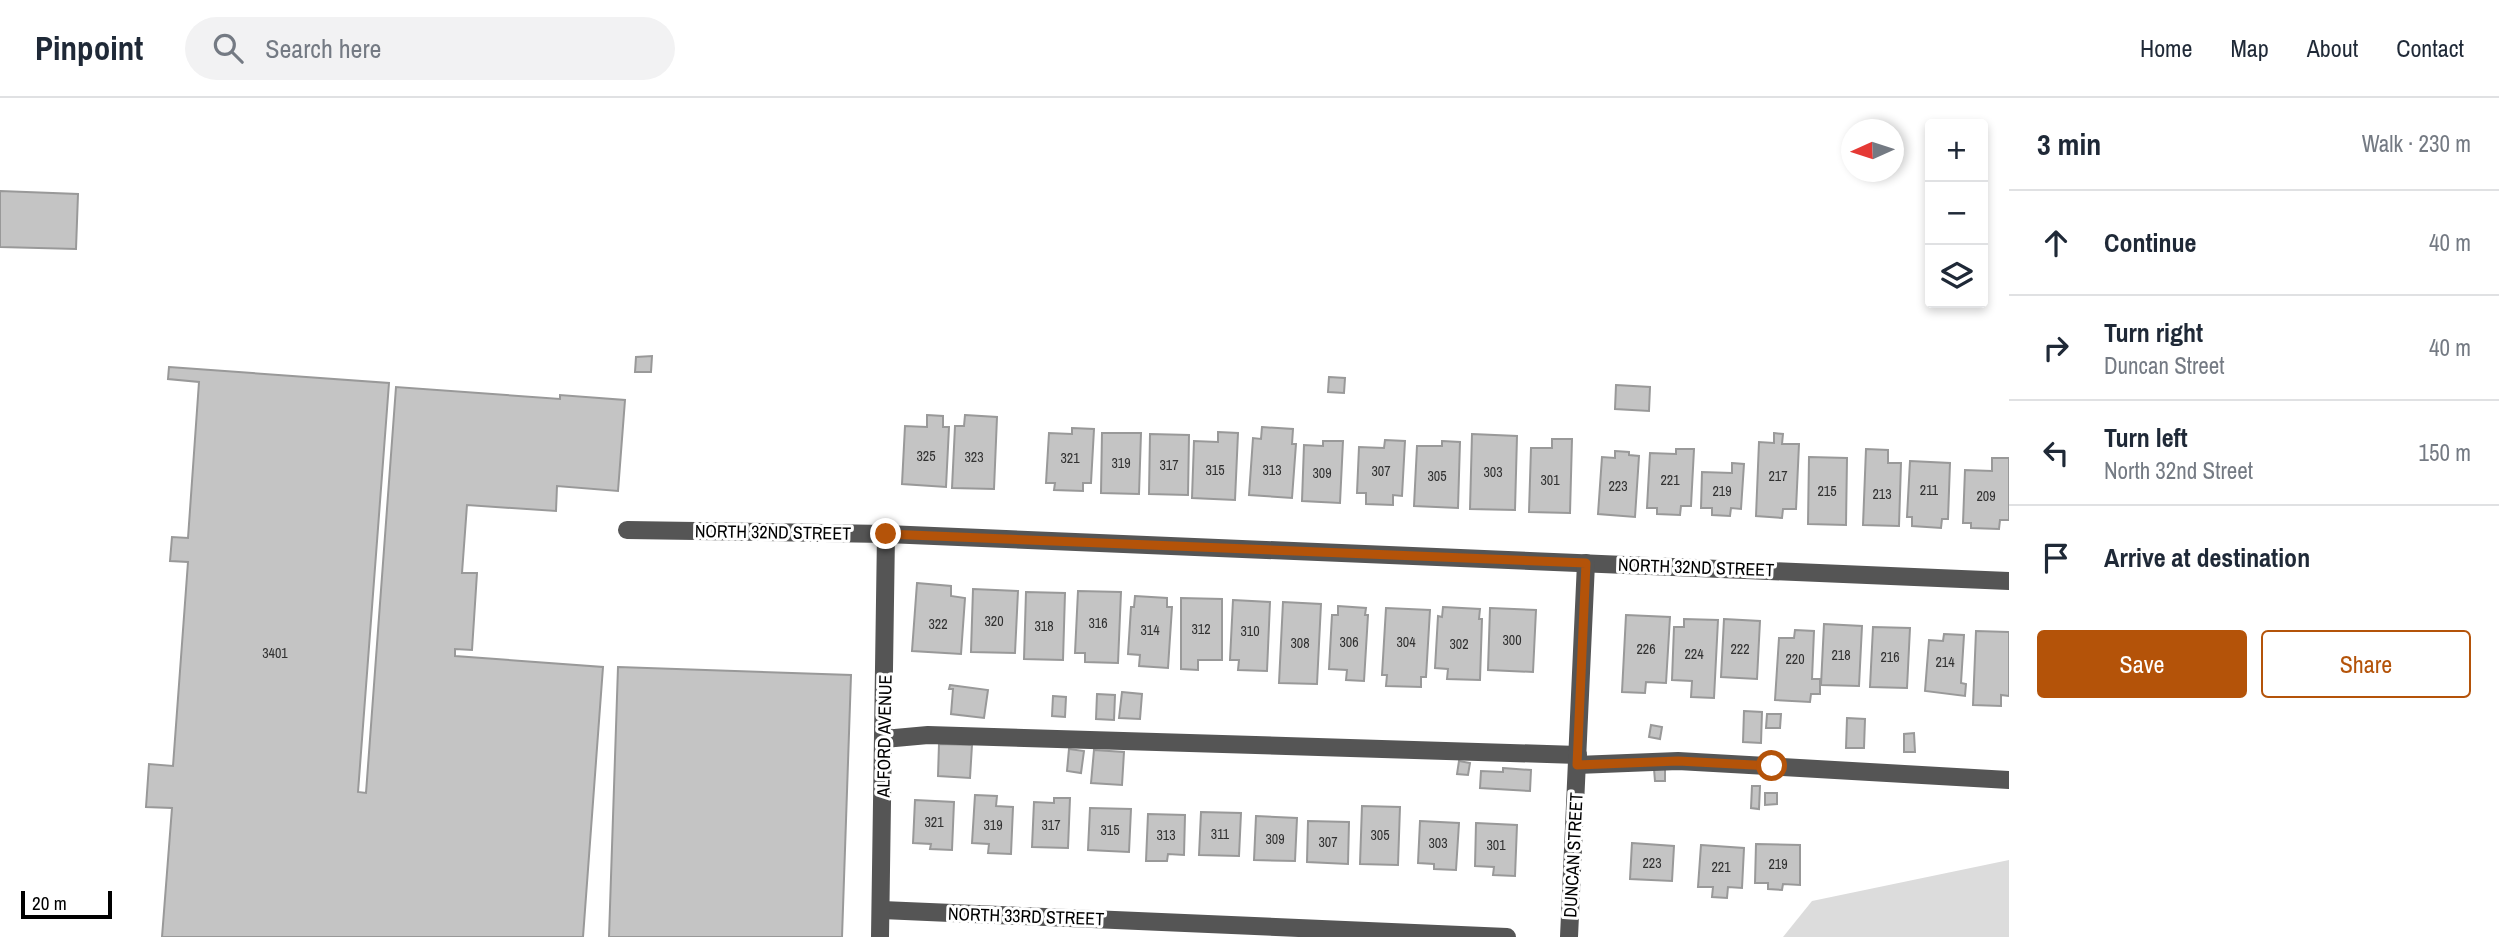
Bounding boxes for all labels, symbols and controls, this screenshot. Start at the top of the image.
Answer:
search box [185,17,675,80]
text: Pinpoint [35,26,143,70]
icon: search [209,29,247,67]
text: Search here [265,31,381,66]
text: Home [2140,32,2192,64]
text: Map [2230,32,2269,64]
text: About [2307,32,2358,64]
text: Contact [2396,32,2464,64]
north arrow [1841,119,1904,182]
map controls [1925,119,1988,308]
button: + [1925,119,1988,182]
text: 3 min [2037,124,2101,164]
text: Walk · 230 m [2362,128,2471,159]
button: − [1925,182,1988,245]
icon: ahead [2037,224,2075,262]
text: Continue [2104,225,2196,260]
text: 40 m [2429,227,2471,258]
button: layers [1925,245,1988,308]
text: Turn right [2104,315,2203,350]
icon: right [2037,329,2075,367]
text: 40 m [2429,332,2471,363]
text: Duncan Street [2104,350,2225,381]
text: Turn left [2104,420,2188,455]
icon: left [2037,434,2075,472]
text: 150 m [2419,437,2471,468]
house number: 325 [916,447,936,465]
house number: 323 [964,448,984,466]
house number: 321 [1060,449,1080,467]
house number: 319 [1111,454,1131,472]
text: North 32nd Street [2104,455,2253,486]
house number: 317 [1159,456,1179,474]
house number: 315 [1205,461,1225,479]
house number: 313 [1262,461,1282,479]
house number: 307 [1371,462,1391,480]
house number: 303 [1483,463,1503,481]
house number: 309 [1312,464,1332,482]
house number: 305 [1427,467,1447,485]
house number: 217 [1768,467,1788,485]
house number: 301 [1540,471,1560,489]
house number: 221 [1660,471,1680,489]
house number: 223 [1608,477,1628,495]
house number: 211 [1920,481,1939,499]
house number: 219 [1712,482,1732,500]
house number: 215 [1817,482,1837,500]
house number: 213 [1872,485,1892,503]
house number: 209 [1976,487,1996,505]
street label: NORTH 32ND STREET [695,518,851,546]
route end [870,518,901,549]
icon: arrive [2037,539,2075,577]
text: Arrive at destination [2104,540,2310,575]
street label: NORTH 32ND STREET [1617,552,1775,582]
house number: 320 [984,612,1004,630]
house number: 316 [1088,614,1108,632]
house number: 322 [928,615,948,633]
house number: 318 [1034,617,1054,635]
house number: 312 [1191,620,1211,638]
house number: 314 [1140,621,1160,639]
house number: 310 [1240,622,1260,640]
button: Save [2037,630,2247,698]
button: Share [2261,630,2471,698]
house number: 300 [1502,631,1522,649]
house number: 306 [1339,633,1359,651]
house number: 304 [1396,633,1416,651]
house number: 308 [1290,634,1310,652]
house number: 302 [1449,635,1469,653]
house number: 226 [1636,640,1656,658]
house number: 222 [1730,640,1750,658]
house number: 3401 [262,644,288,662]
house number: 224 [1684,645,1704,663]
house number: 218 [1831,646,1851,664]
house number: 216 [1880,648,1900,666]
house number: 220 [1785,650,1805,668]
house number: 214 [1935,653,1955,671]
street label: ALFORD AVENUE [870,674,898,799]
route start [1756,750,1787,781]
street label: DUNCAN STREET [1557,792,1589,918]
house number: 321 [924,813,944,831]
house number: 319 [983,816,1003,834]
house number: 317 [1041,816,1061,834]
house number: 315 [1100,821,1120,839]
house number: 311 [1211,825,1230,843]
house number: 313 [1156,826,1176,844]
house number: 305 [1370,826,1390,844]
house number: 309 [1265,830,1285,848]
house number: 307 [1318,833,1338,851]
house number: 303 [1428,834,1448,852]
house number: 301 [1486,836,1506,854]
house number: 223 [1642,854,1662,872]
house number: 219 [1768,855,1788,873]
house number: 221 [1711,858,1731,876]
scale bar [21,888,112,920]
text: 20 m [32,890,67,916]
street label: NORTH 33RD STREET [947,901,1105,931]

